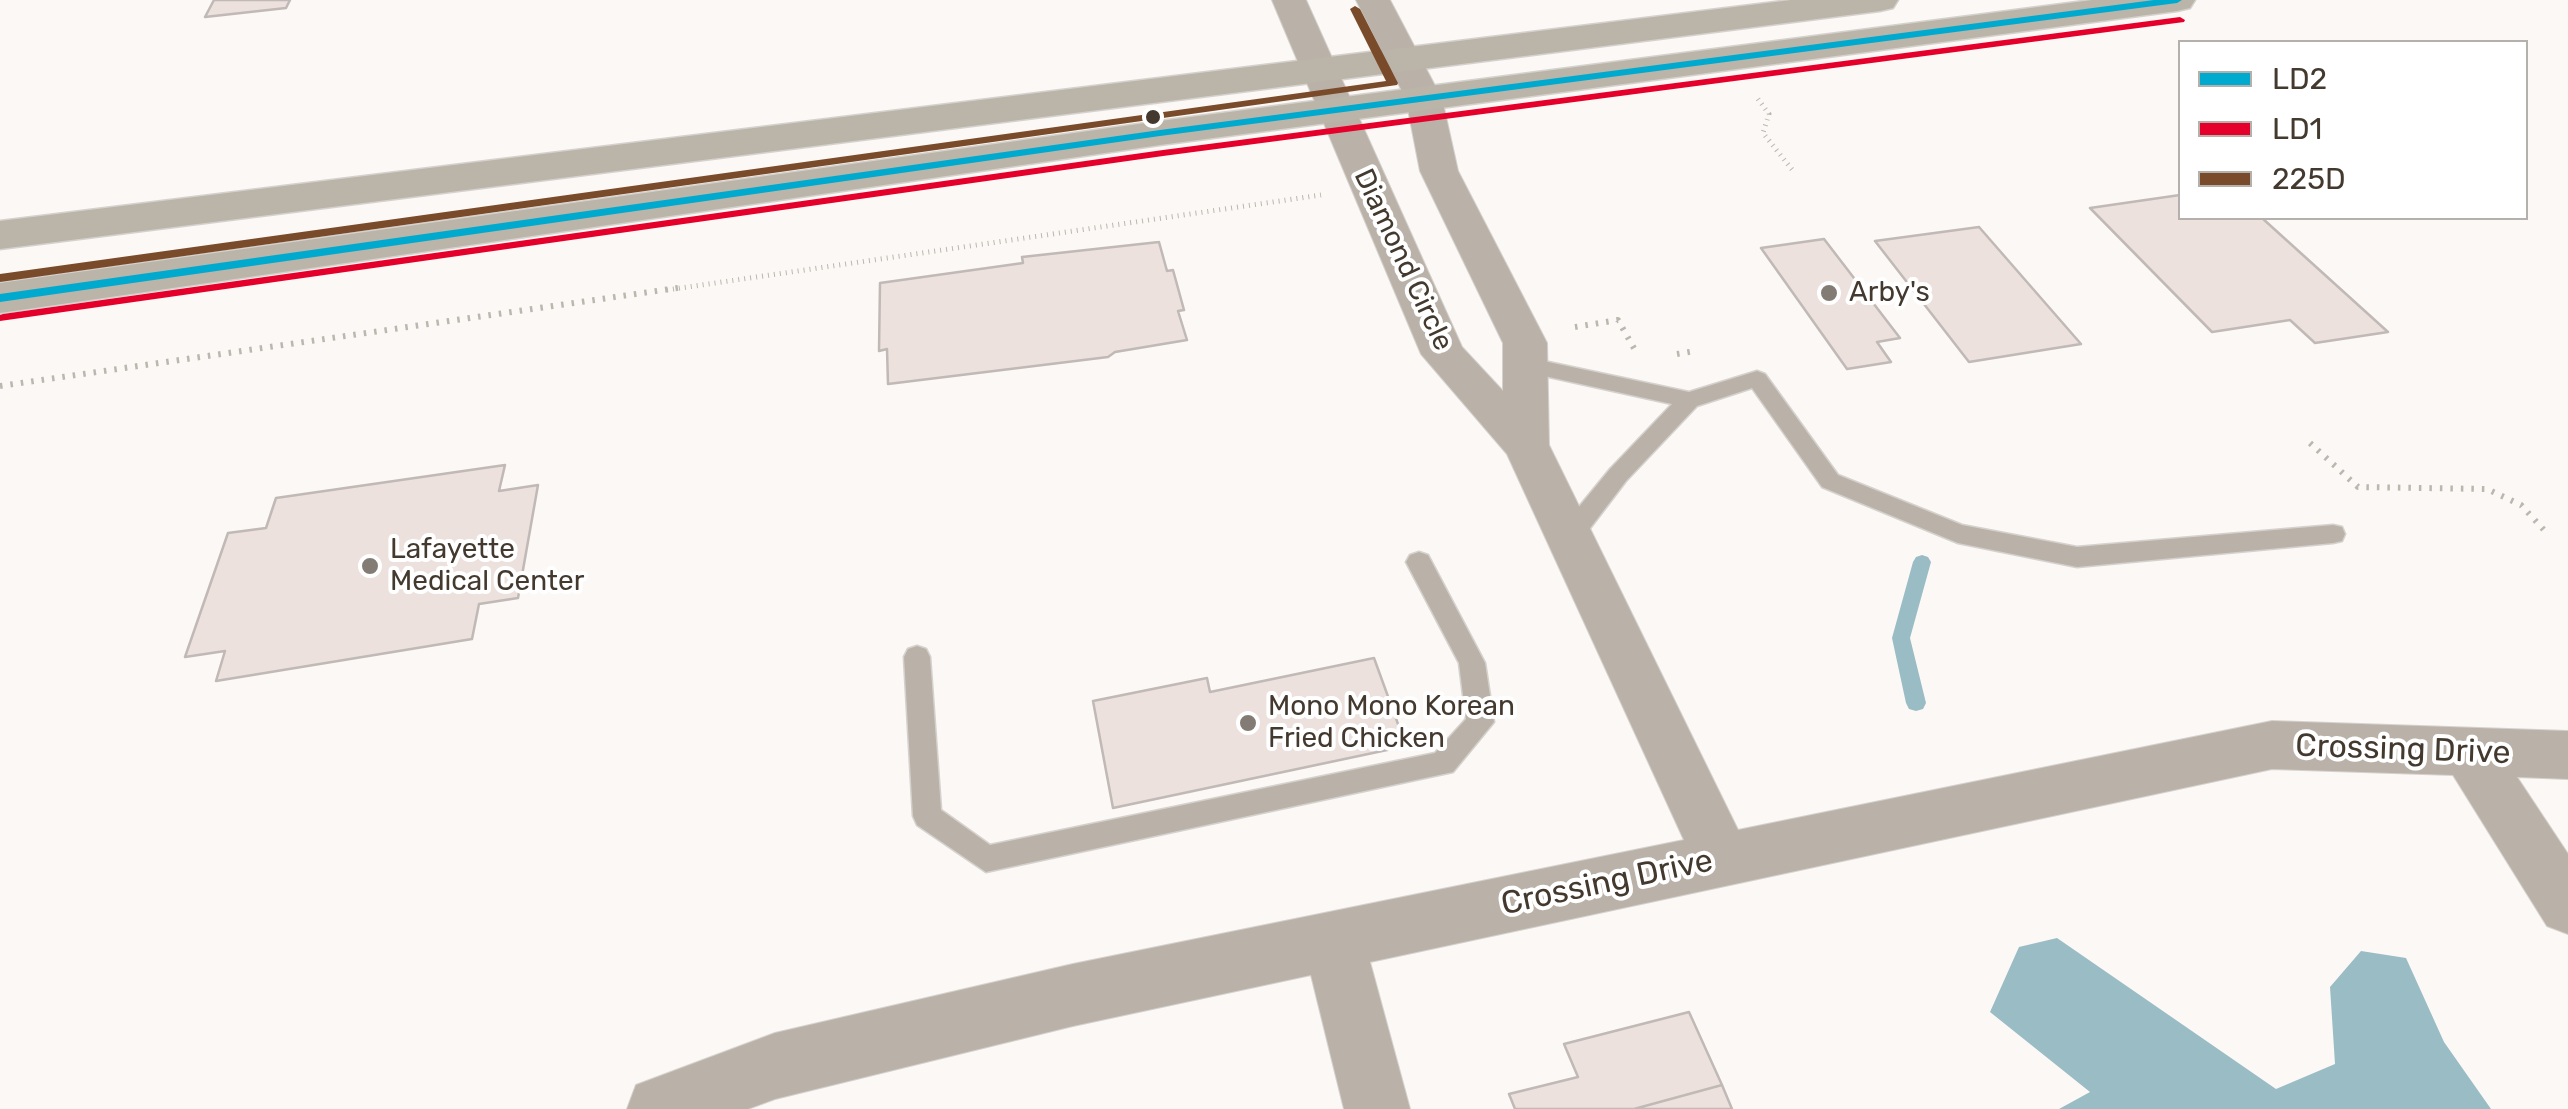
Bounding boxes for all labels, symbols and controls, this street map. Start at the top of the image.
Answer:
legend [2178,40,2528,220]
text: LD2 [2272,61,2327,97]
unlabelled marker [1143,107,1163,127]
text: LD1 [2272,111,2322,147]
text: 225D [2272,161,2346,197]
street label: Diamond Circle [1346,164,1460,356]
place label: Arby's [1849,276,1930,310]
marker: Arby's [1818,282,1840,304]
place label: Lafayette Medical Center [390,533,584,599]
marker: Lafayette Medical Center [359,555,381,577]
place label: Mono Mono Korean Fried Chicken [1268,690,1515,756]
marker: Mono Mono Korean Fried Chicken [1237,712,1259,734]
street label: Crossing Drive [2295,727,2511,773]
street label: Crossing Drive [1498,842,1716,924]

